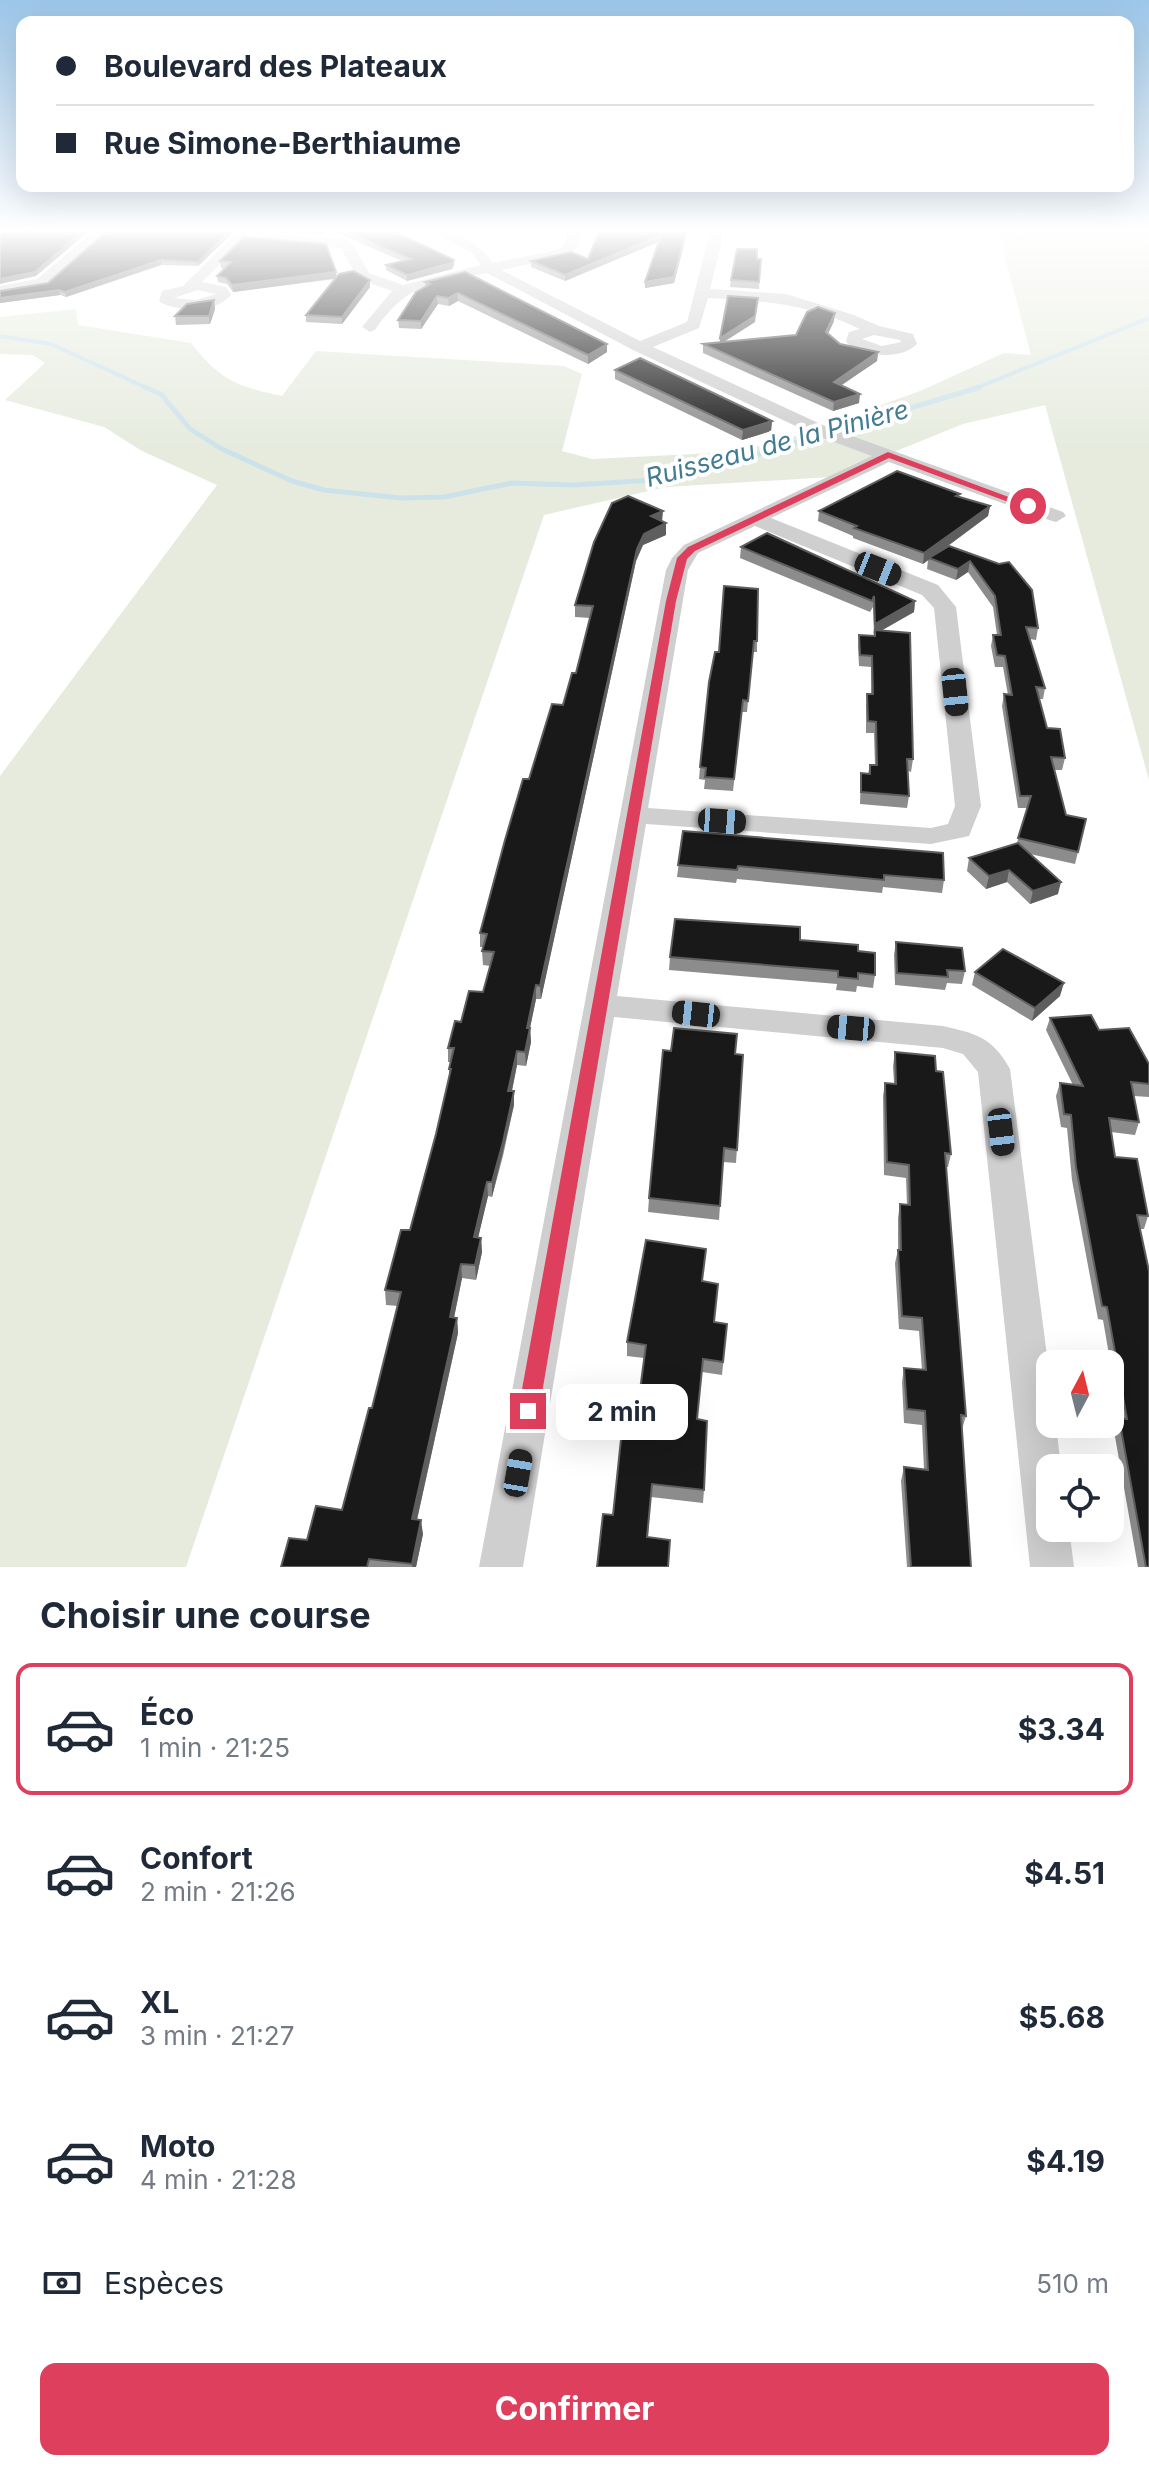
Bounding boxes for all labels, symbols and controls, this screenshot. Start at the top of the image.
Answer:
text: Boulevard des Plateaux [104,48,447,84]
text: Rue Simone-Berthiaume [104,125,461,161]
water label: Ruisseau de la Pinière [642,393,912,493]
route start [1010,488,1046,524]
car [851,549,905,589]
car [941,667,969,717]
car [697,807,747,835]
car [671,1000,721,1028]
car [826,1014,876,1042]
car [986,1107,1016,1157]
north arrow [1036,1350,1124,1438]
map controls [1036,1350,1124,1542]
callout: 2 min [556,1383,688,1439]
route end [510,1393,546,1429]
text: 2 min [587,1396,657,1427]
car [502,1447,534,1499]
button: locate [1036,1454,1124,1542]
text: Choisir une course [40,1593,371,1637]
icon: car [44,1693,116,1765]
text: Éco [140,1696,194,1732]
text: $3.34 [1018,1711,1105,1747]
text: 1 min · 21:25 [140,1732,290,1763]
icon: car [44,1837,116,1909]
text: Confort [140,1840,253,1876]
text: $4.51 [1024,1855,1105,1891]
text: 2 min · 21:26 [140,1876,296,1907]
icon: car [44,1981,116,2053]
text: XL [140,1984,179,2020]
text: $5.68 [1019,1999,1105,2035]
text: 3 min · 21:27 [140,2020,294,2051]
icon: car [44,2125,116,2197]
text: Moto [140,2128,215,2164]
text: $4.19 [1026,2143,1105,2179]
text: 4 min · 21:28 [140,2164,297,2195]
icon: cash [40,2261,84,2305]
text: Espèces [104,2265,224,2301]
text: 510 m [1036,2268,1109,2299]
button: Confirmer [40,2363,1109,2455]

